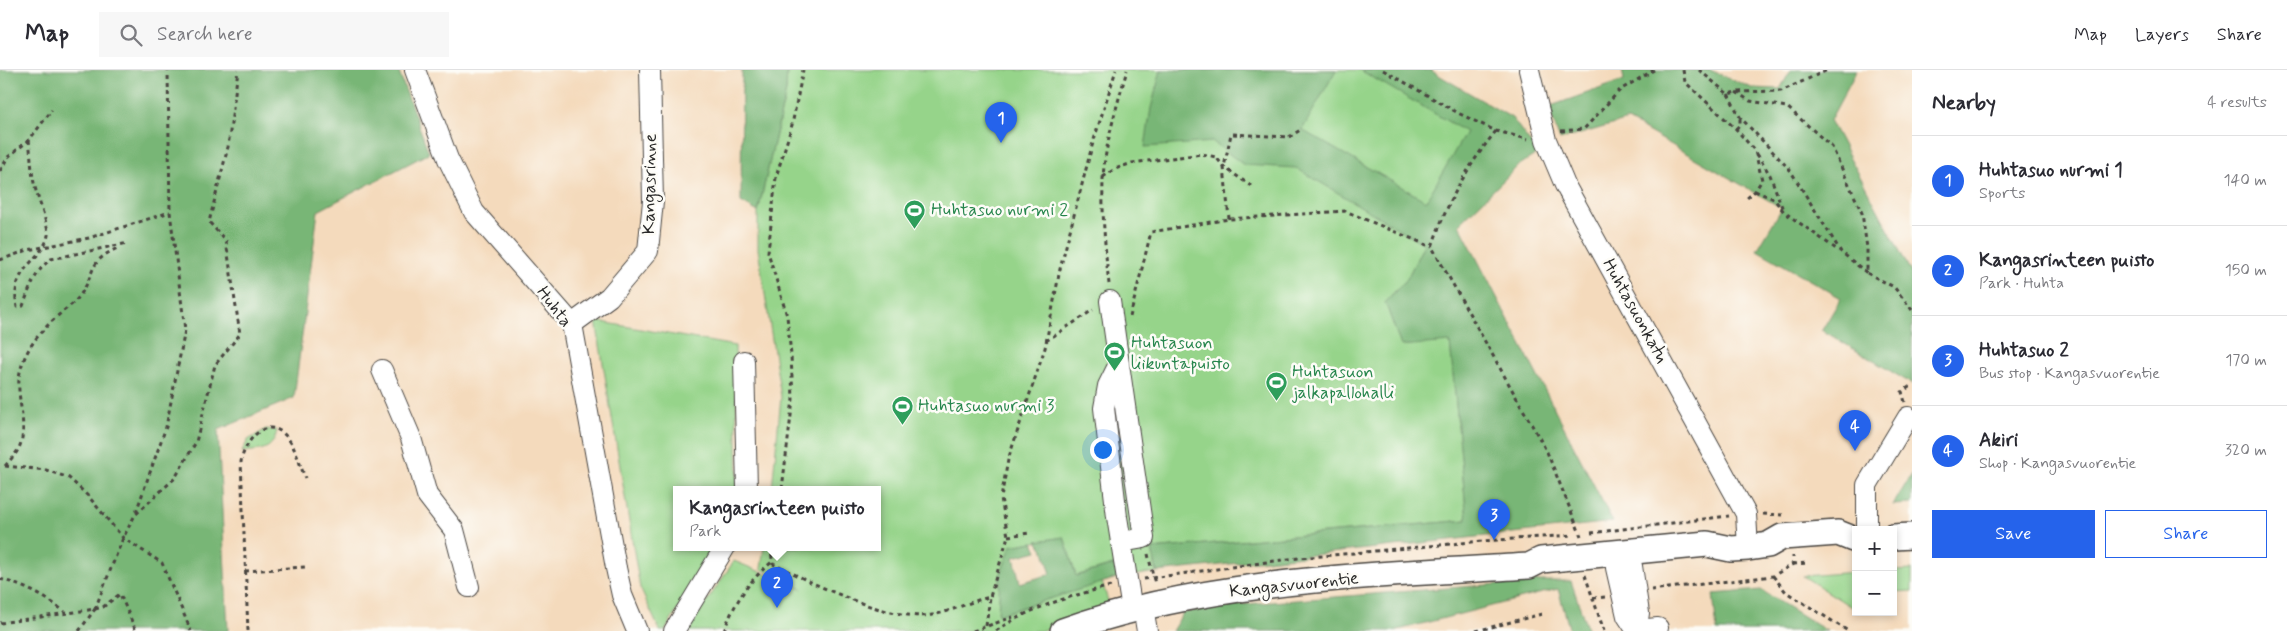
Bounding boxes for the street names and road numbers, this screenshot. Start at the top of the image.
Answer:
street label: Kangasrinne [637,133,664,235]
street label: Huhtasuonkatu [1596,254,1674,368]
street label: Huhta [531,281,577,333]
street label: Kangasvuorentie [1228,566,1360,605]

